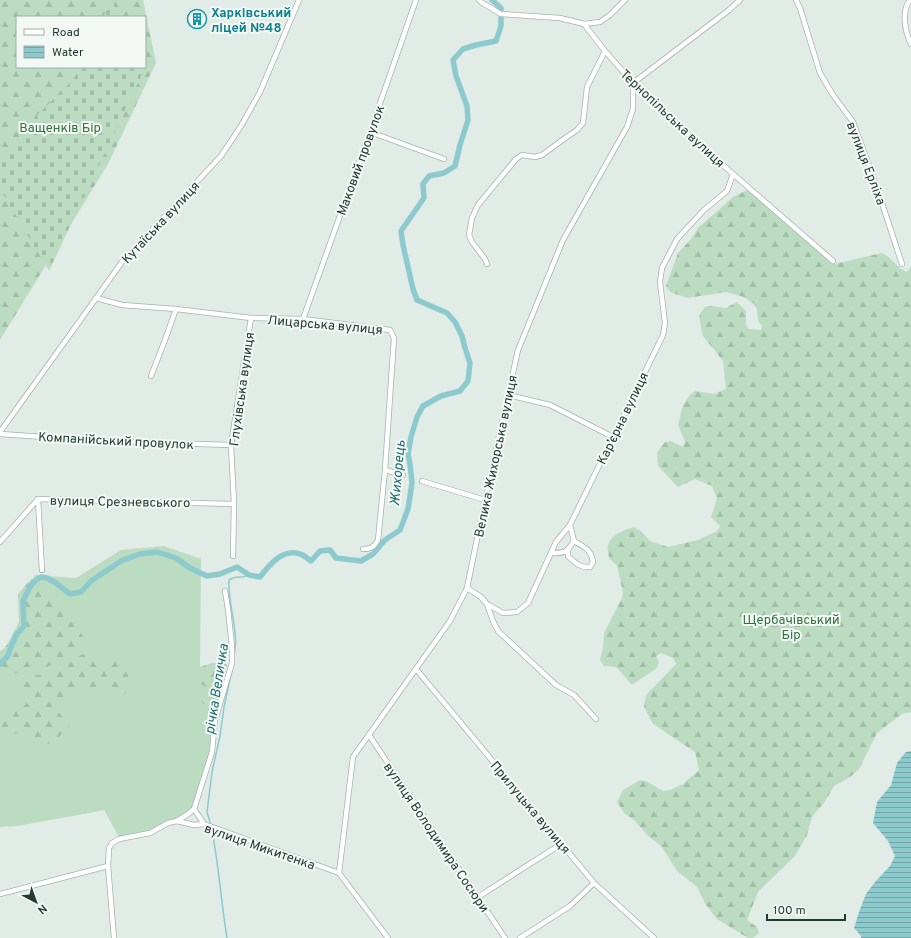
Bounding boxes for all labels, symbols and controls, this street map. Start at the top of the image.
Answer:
place label: Харківський ліцей №48 [211,6,291,37]
building icon: Харківський ліцей №48 [186,8,208,30]
legend [16,16,146,68]
text: Road [52,25,80,41]
text: Water [52,45,84,61]
street label: Тернопільська вулиця [616,67,727,172]
street label: Маковий провулок [334,103,389,218]
street label: вулиця Ерліха [842,120,888,208]
park label: Ващенків Бір [19,121,101,137]
street label: Кутаїська вулиця [119,179,204,268]
street label: Лицарська вулиця [266,313,383,339]
street label: Глухівська вулиця [227,331,259,447]
street label: Кар’єрна вулиця [594,370,653,468]
street label: Велика Жихорська вулиця [472,374,522,539]
street label: Компанійський провулок [38,430,194,454]
water label: Жихорець [387,439,410,507]
street label: вулиця Срезневського [50,494,190,512]
park label: Щербачівський Бір [742,613,840,644]
water label: річка Величка [202,642,233,736]
street label: Прилуцька вулиця [486,759,573,858]
street label: вулиця Володимира Сосюри [379,760,492,916]
street label: вулиця Микитенка [202,821,317,874]
north arrow [16,882,56,922]
scale bar [767,896,845,922]
text: N [34,901,49,917]
text: 100 m [773,903,806,919]

